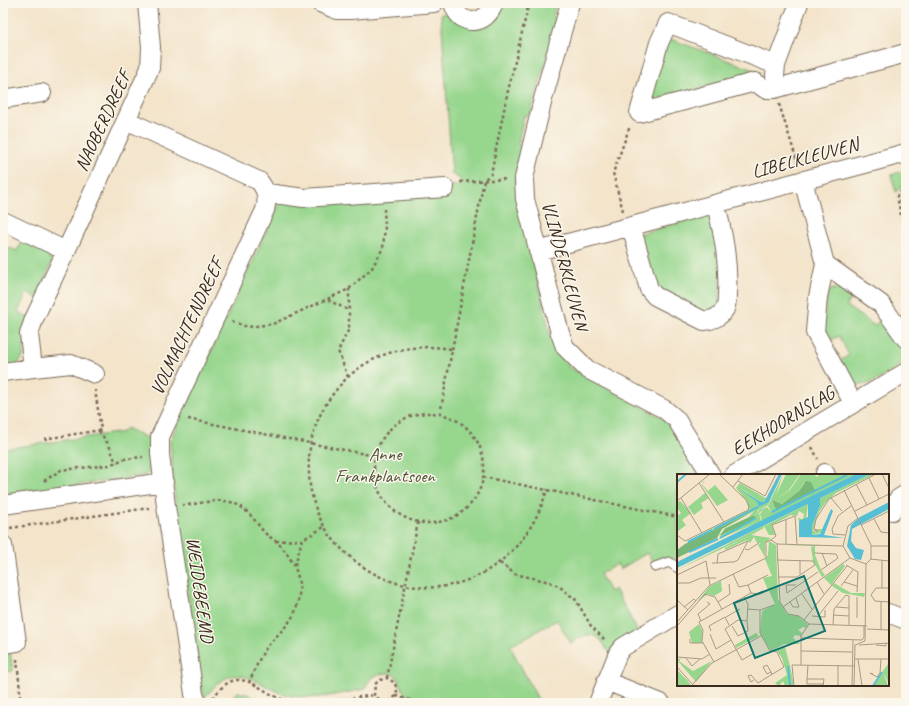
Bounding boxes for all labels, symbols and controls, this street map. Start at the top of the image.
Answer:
street label: NAOBERDREEF [69,64,138,175]
street label: LIBELKLEUVEN [749,132,863,184]
street label: VLINDERKLEUVEN [536,199,595,336]
street label: VOLMACHTENDREEF [145,251,231,399]
street label: EEKHOORNSLAG [727,380,841,461]
park label: Anne Frankplantsoen [335,442,436,488]
inset map [677,474,889,686]
street label: WEIDEBEEMD [181,536,220,646]

